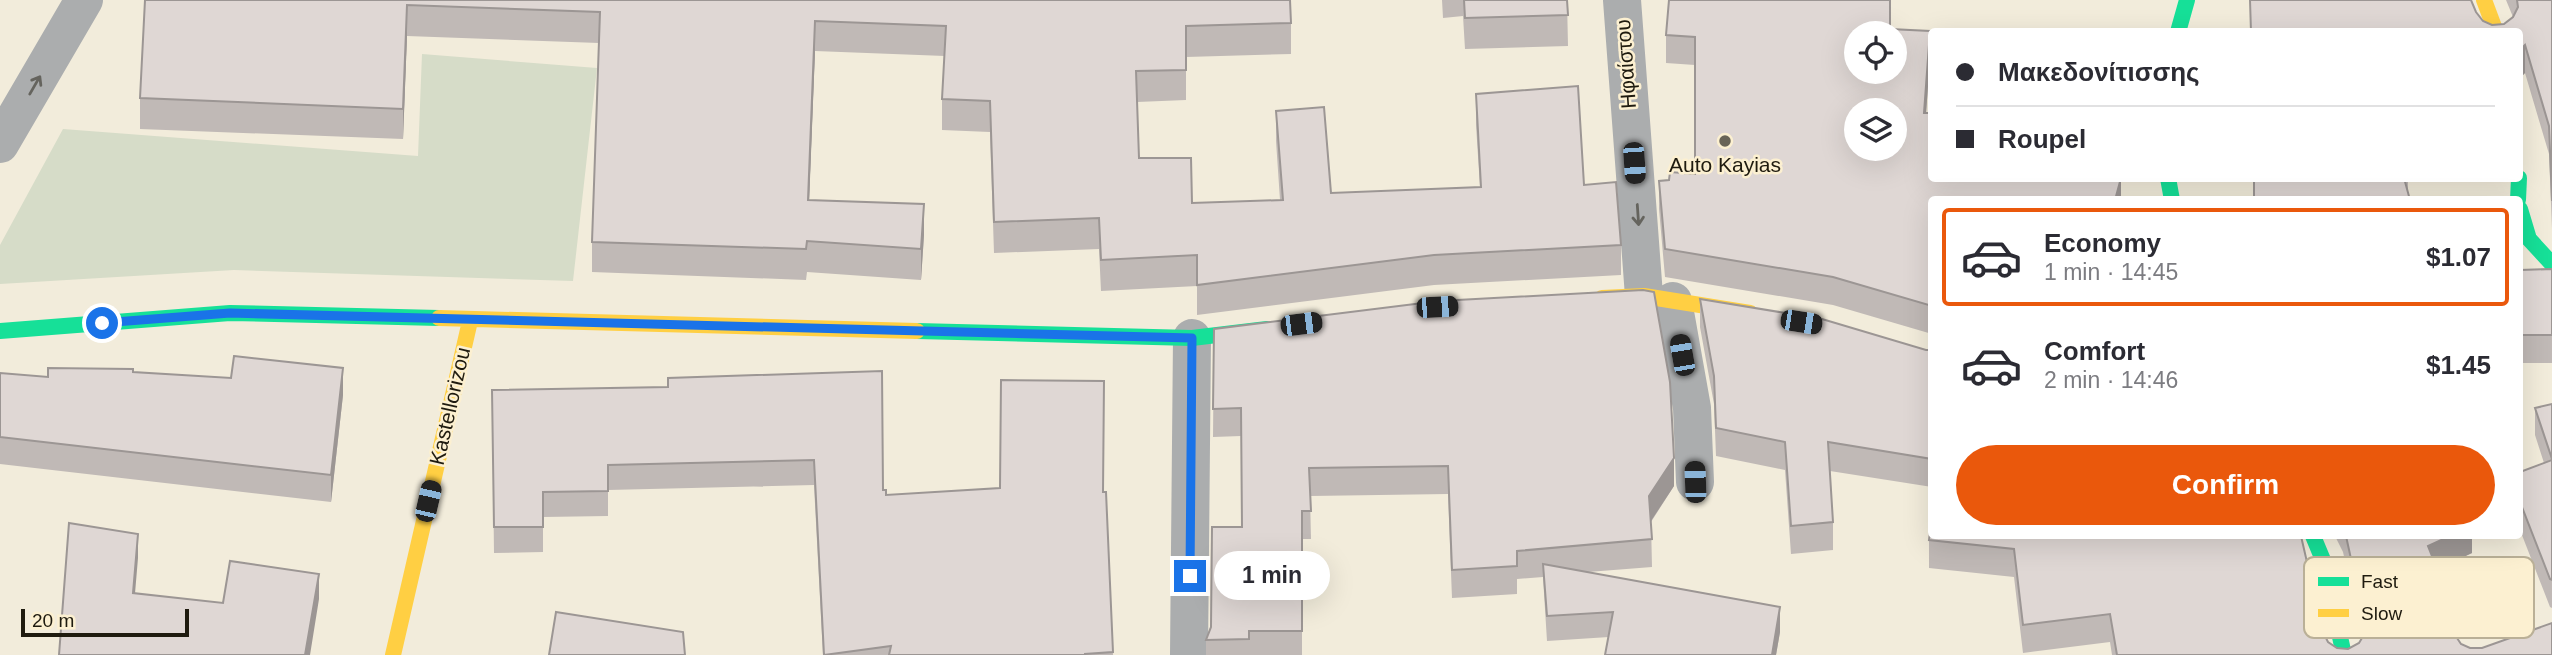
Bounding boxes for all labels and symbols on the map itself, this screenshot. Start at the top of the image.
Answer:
street label: Ηφαίστου [1611,18,1640,110]
one-way arrow [28,75,42,95]
marker: Auto Kayias [1717,133,1733,149]
car [1623,141,1646,185]
place label: Auto Kayias [1669,153,1781,176]
one-way arrow [1632,203,1645,225]
car [1416,295,1459,319]
route start [86,307,118,339]
car [1779,308,1824,336]
car [1279,311,1324,337]
car [1669,332,1696,378]
street label: Kastellorizou [425,345,474,467]
car [1684,461,1707,503]
car [414,478,443,524]
callout: 1 min [1214,552,1330,600]
legend [2304,557,2534,638]
route end [1174,560,1206,592]
text: Fast [2361,571,2399,592]
text: Slow [2361,603,2402,624]
scale bar [21,606,189,638]

